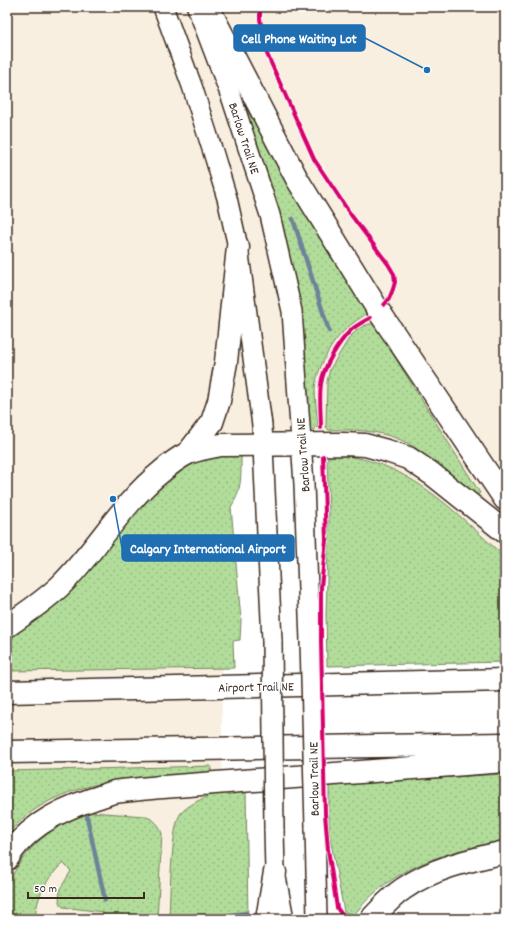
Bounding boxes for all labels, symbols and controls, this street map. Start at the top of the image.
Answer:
callout: Cell Phone Waiting Lot [234,25,365,51]
text: Cell Phone Waiting Lot [241,30,358,50]
street label: Barlow Trail NE [222,101,263,177]
street label: Barlow Trail NE [292,417,317,493]
callout: Calgary International Airport [122,535,294,561]
text: Calgary International Airport [130,540,287,560]
street label: Airport Trail NE [218,678,294,699]
street label: Barlow Trail NE [305,742,326,816]
scale bar [28,874,144,900]
text: 50 m [34,881,57,898]

